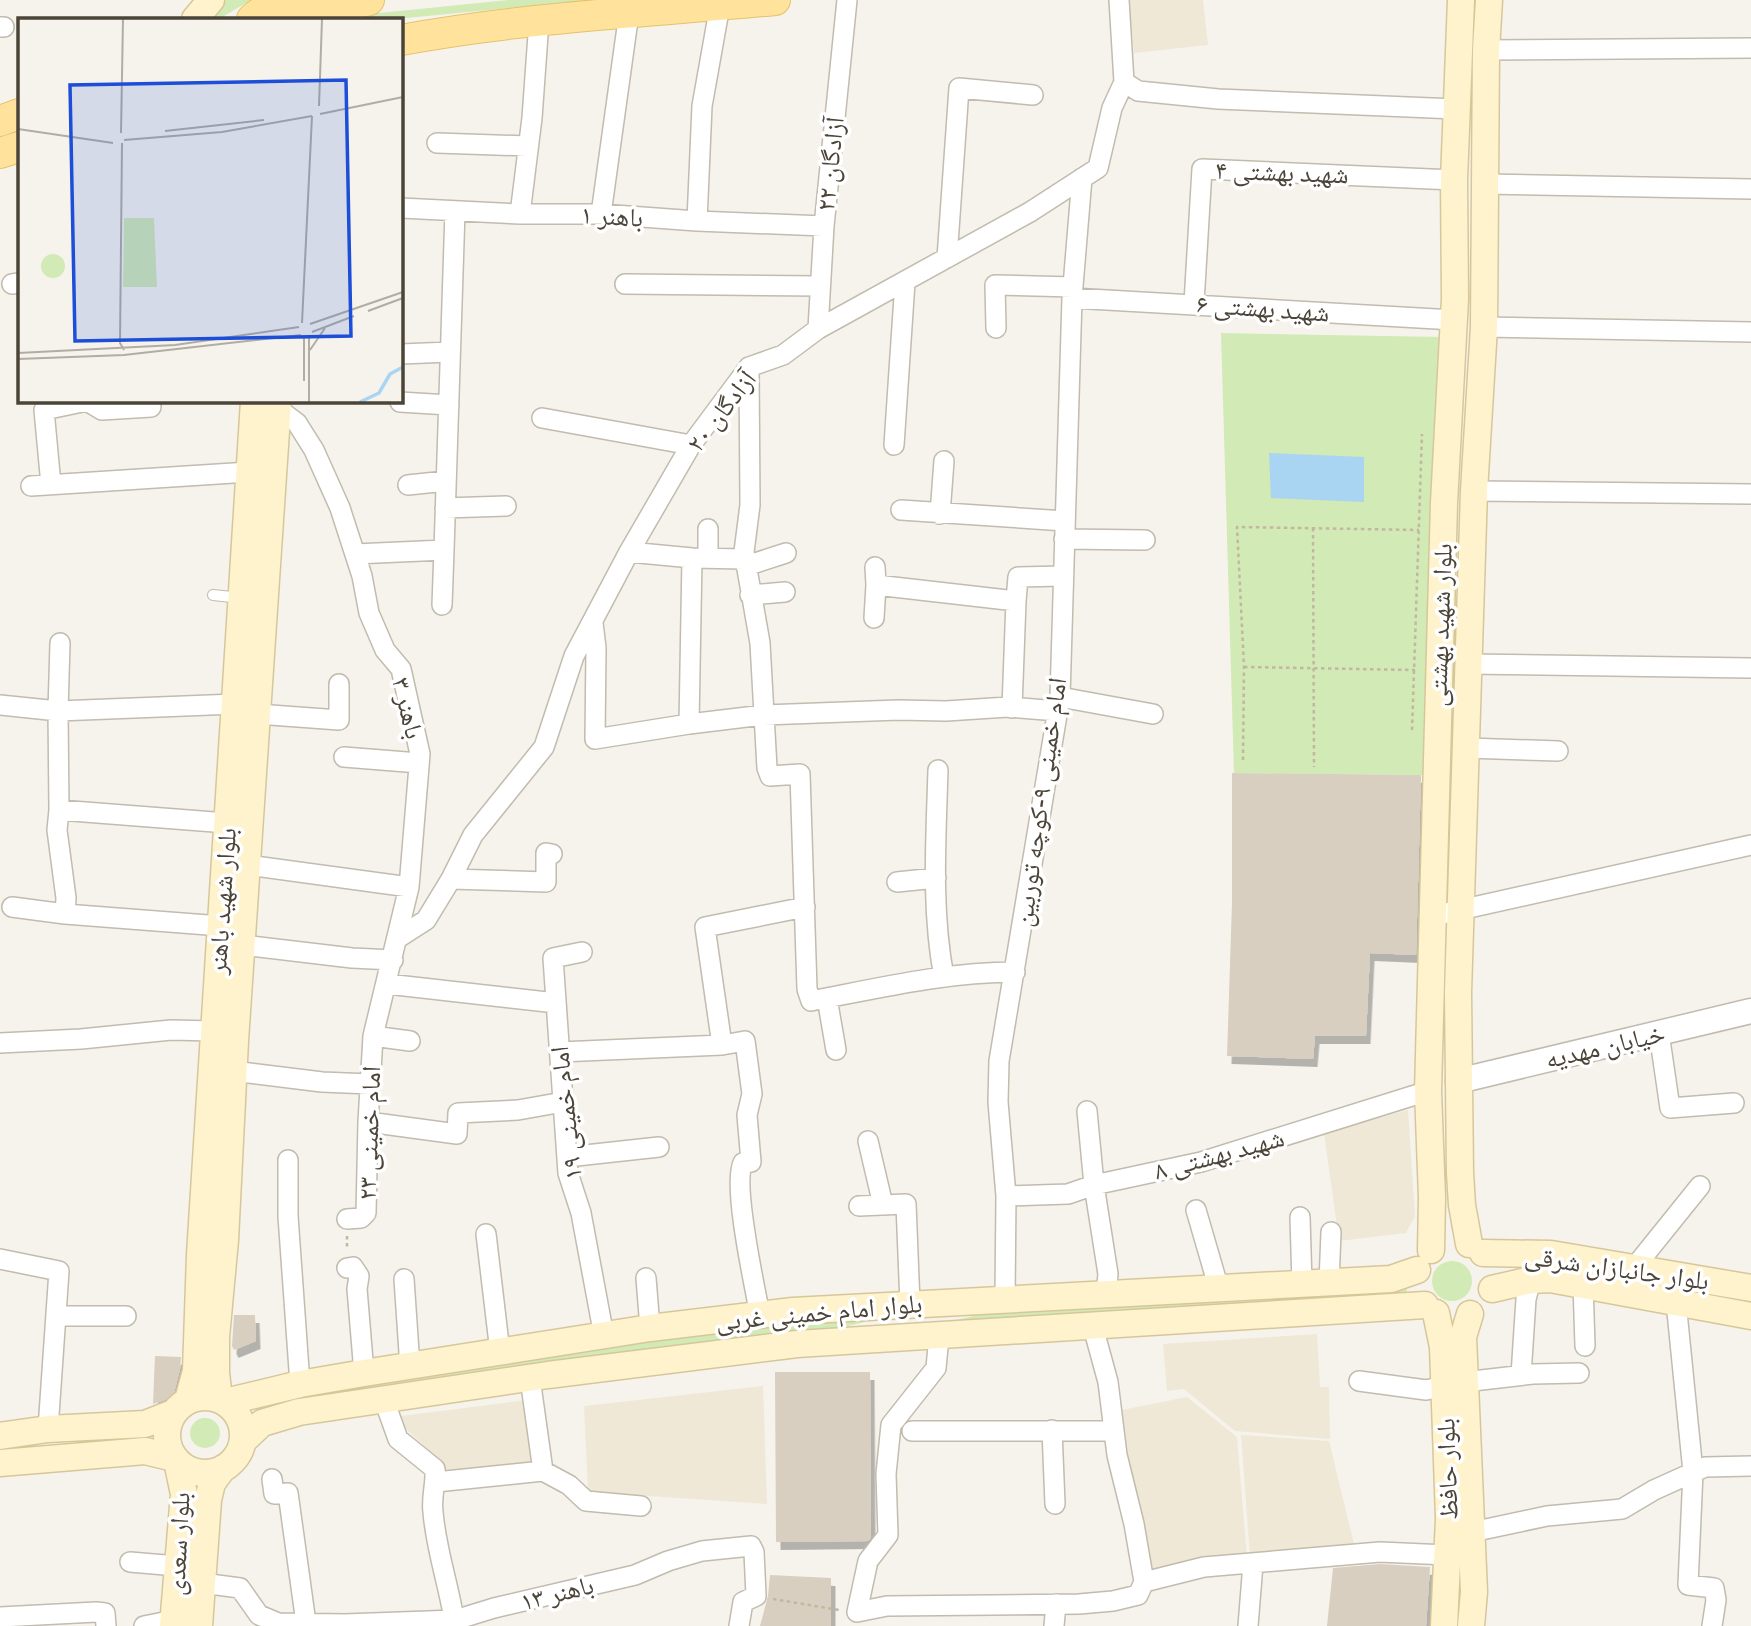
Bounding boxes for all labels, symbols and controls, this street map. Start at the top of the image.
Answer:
inset map [18,18,402,402]
street label: آزادگان ۲۲ [810,114,852,213]
street label: شهید بهشتی ۴ [1215,155,1349,191]
street label: باهنر ۱ [580,199,644,235]
street label: شهید بهشتی ۶ [1195,288,1331,330]
street label: آزادگان ۲۰ [680,363,764,459]
street label: بلوار شهید بهشتی [1422,543,1460,707]
street label: باهنر ۳ [384,674,430,742]
street label: امام خمینی ۹-کوچه توربین [1008,675,1075,929]
street label: بلوار شهید باهنر [202,827,244,977]
street label: خیابان مهدیه [1542,1018,1668,1076]
street label: امام خمینی ۱۹ [544,1044,591,1181]
street label: امام خمینی ۲۳ [352,1065,389,1201]
street label: شهید بهشتی ۸ [1151,1122,1288,1188]
street label: بلوار جانبازان شرقی [1523,1240,1711,1298]
street label: بلوار امام خمینی غربی [715,1288,924,1339]
street label: بلوار حافظ [1430,1418,1466,1520]
street label: بلوار سعدی [160,1491,198,1597]
street label: باهنر ۱۳ [517,1569,597,1618]

